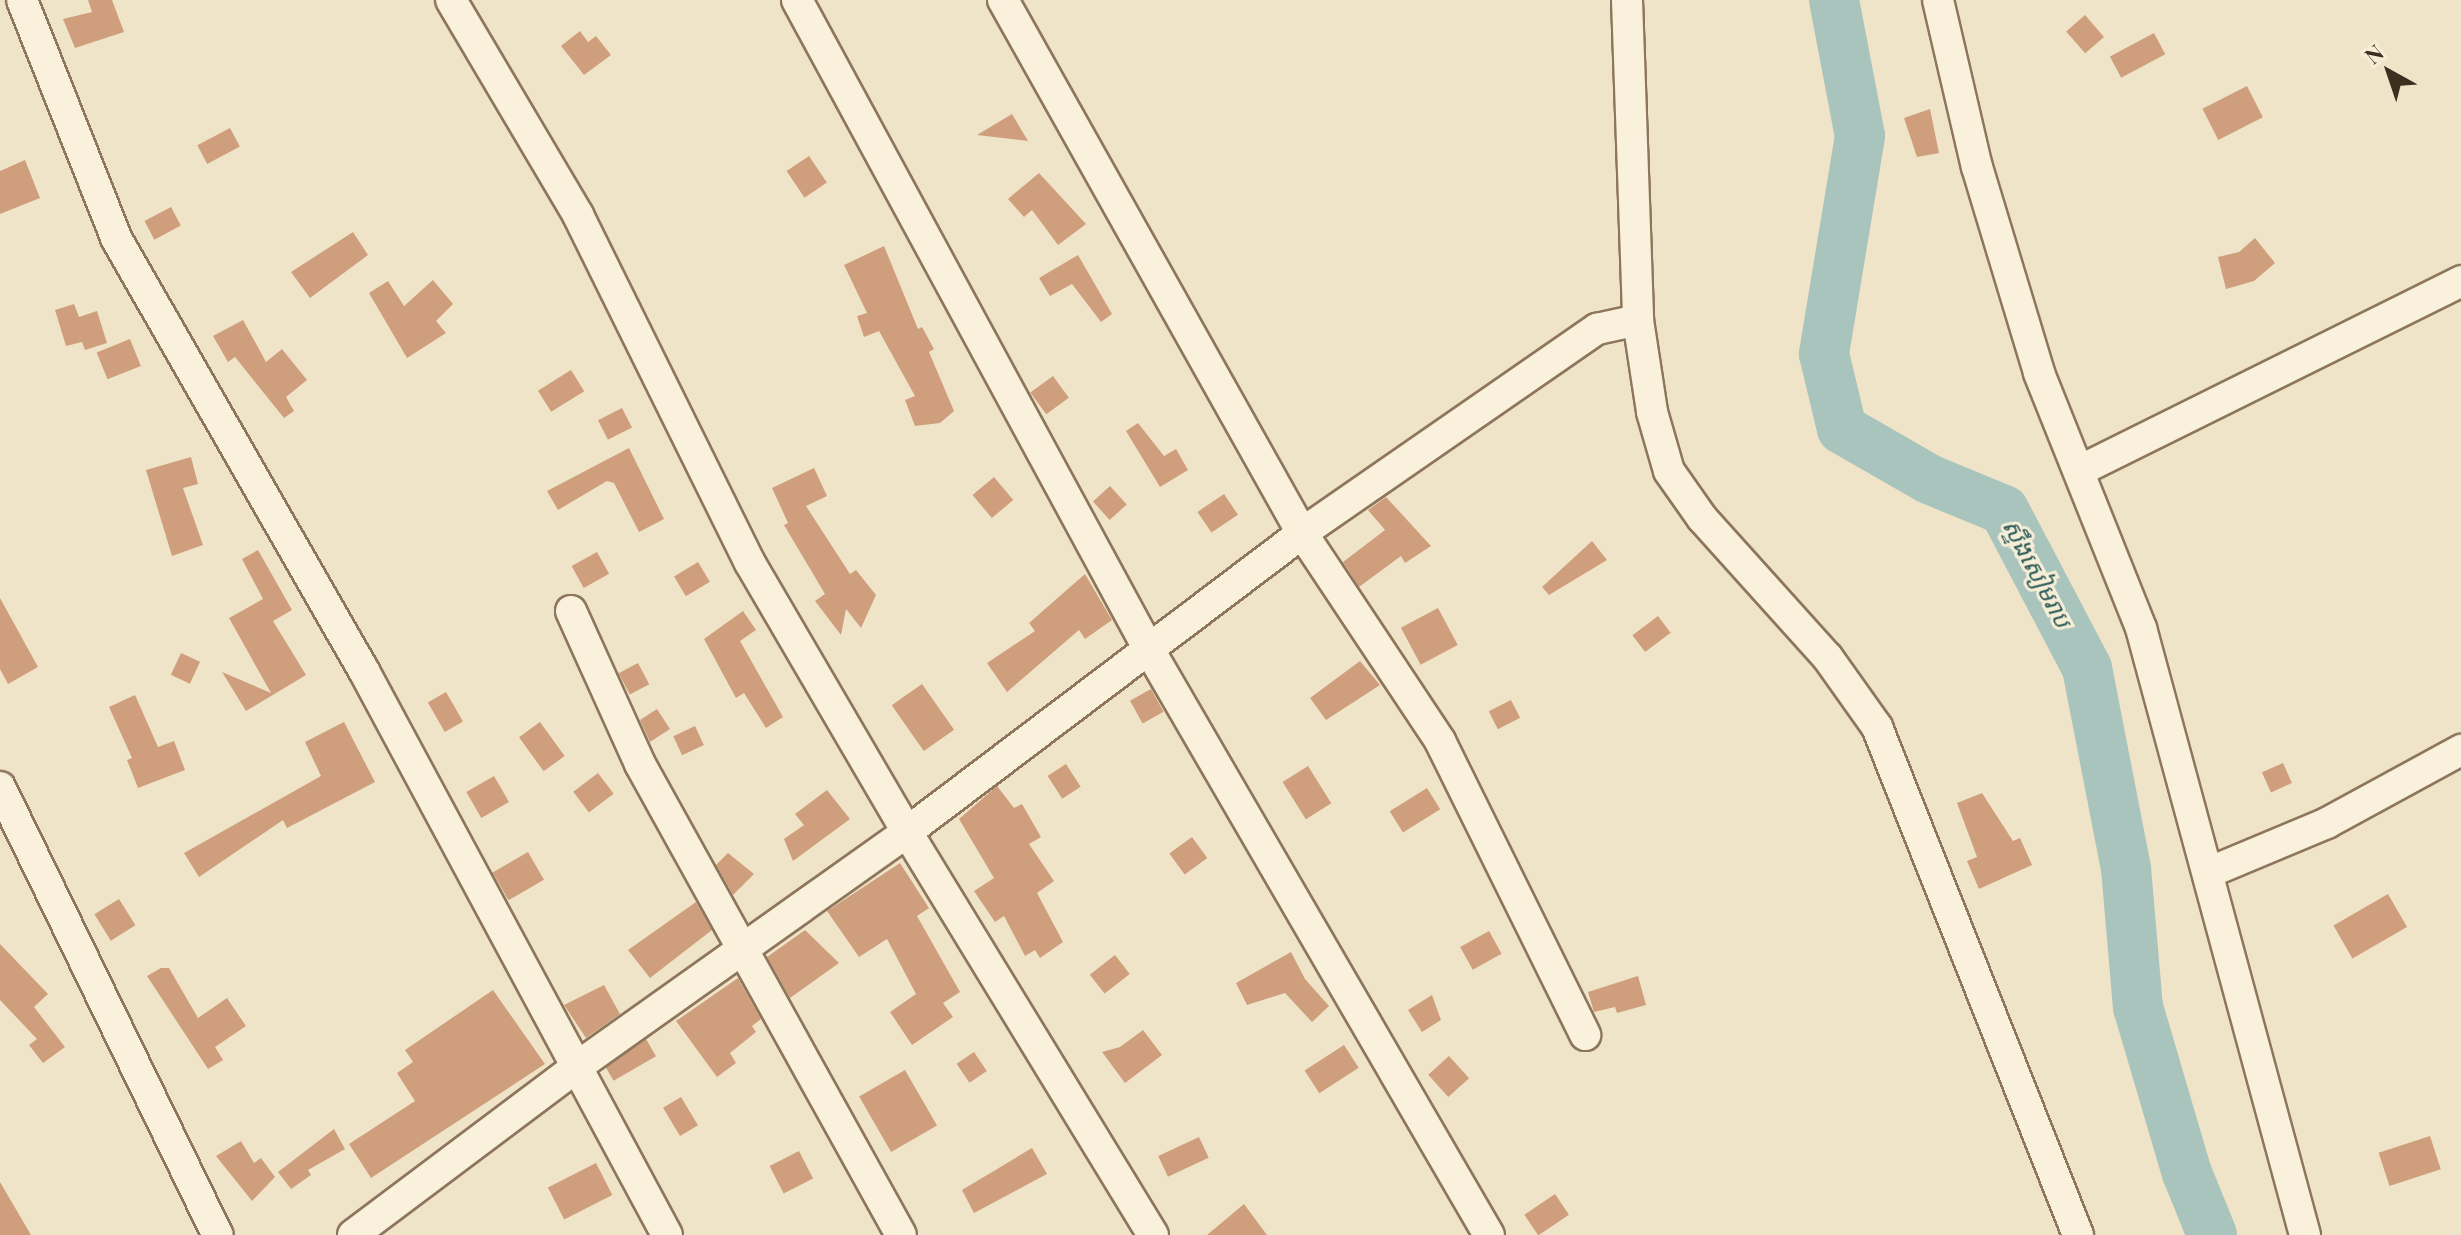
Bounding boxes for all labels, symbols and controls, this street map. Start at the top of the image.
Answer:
north arrow [2349,32,2429,112]
text: N [2358,37,2389,70]
water label: ស្ទឹងសៀមរាប [1997,514,2079,632]

